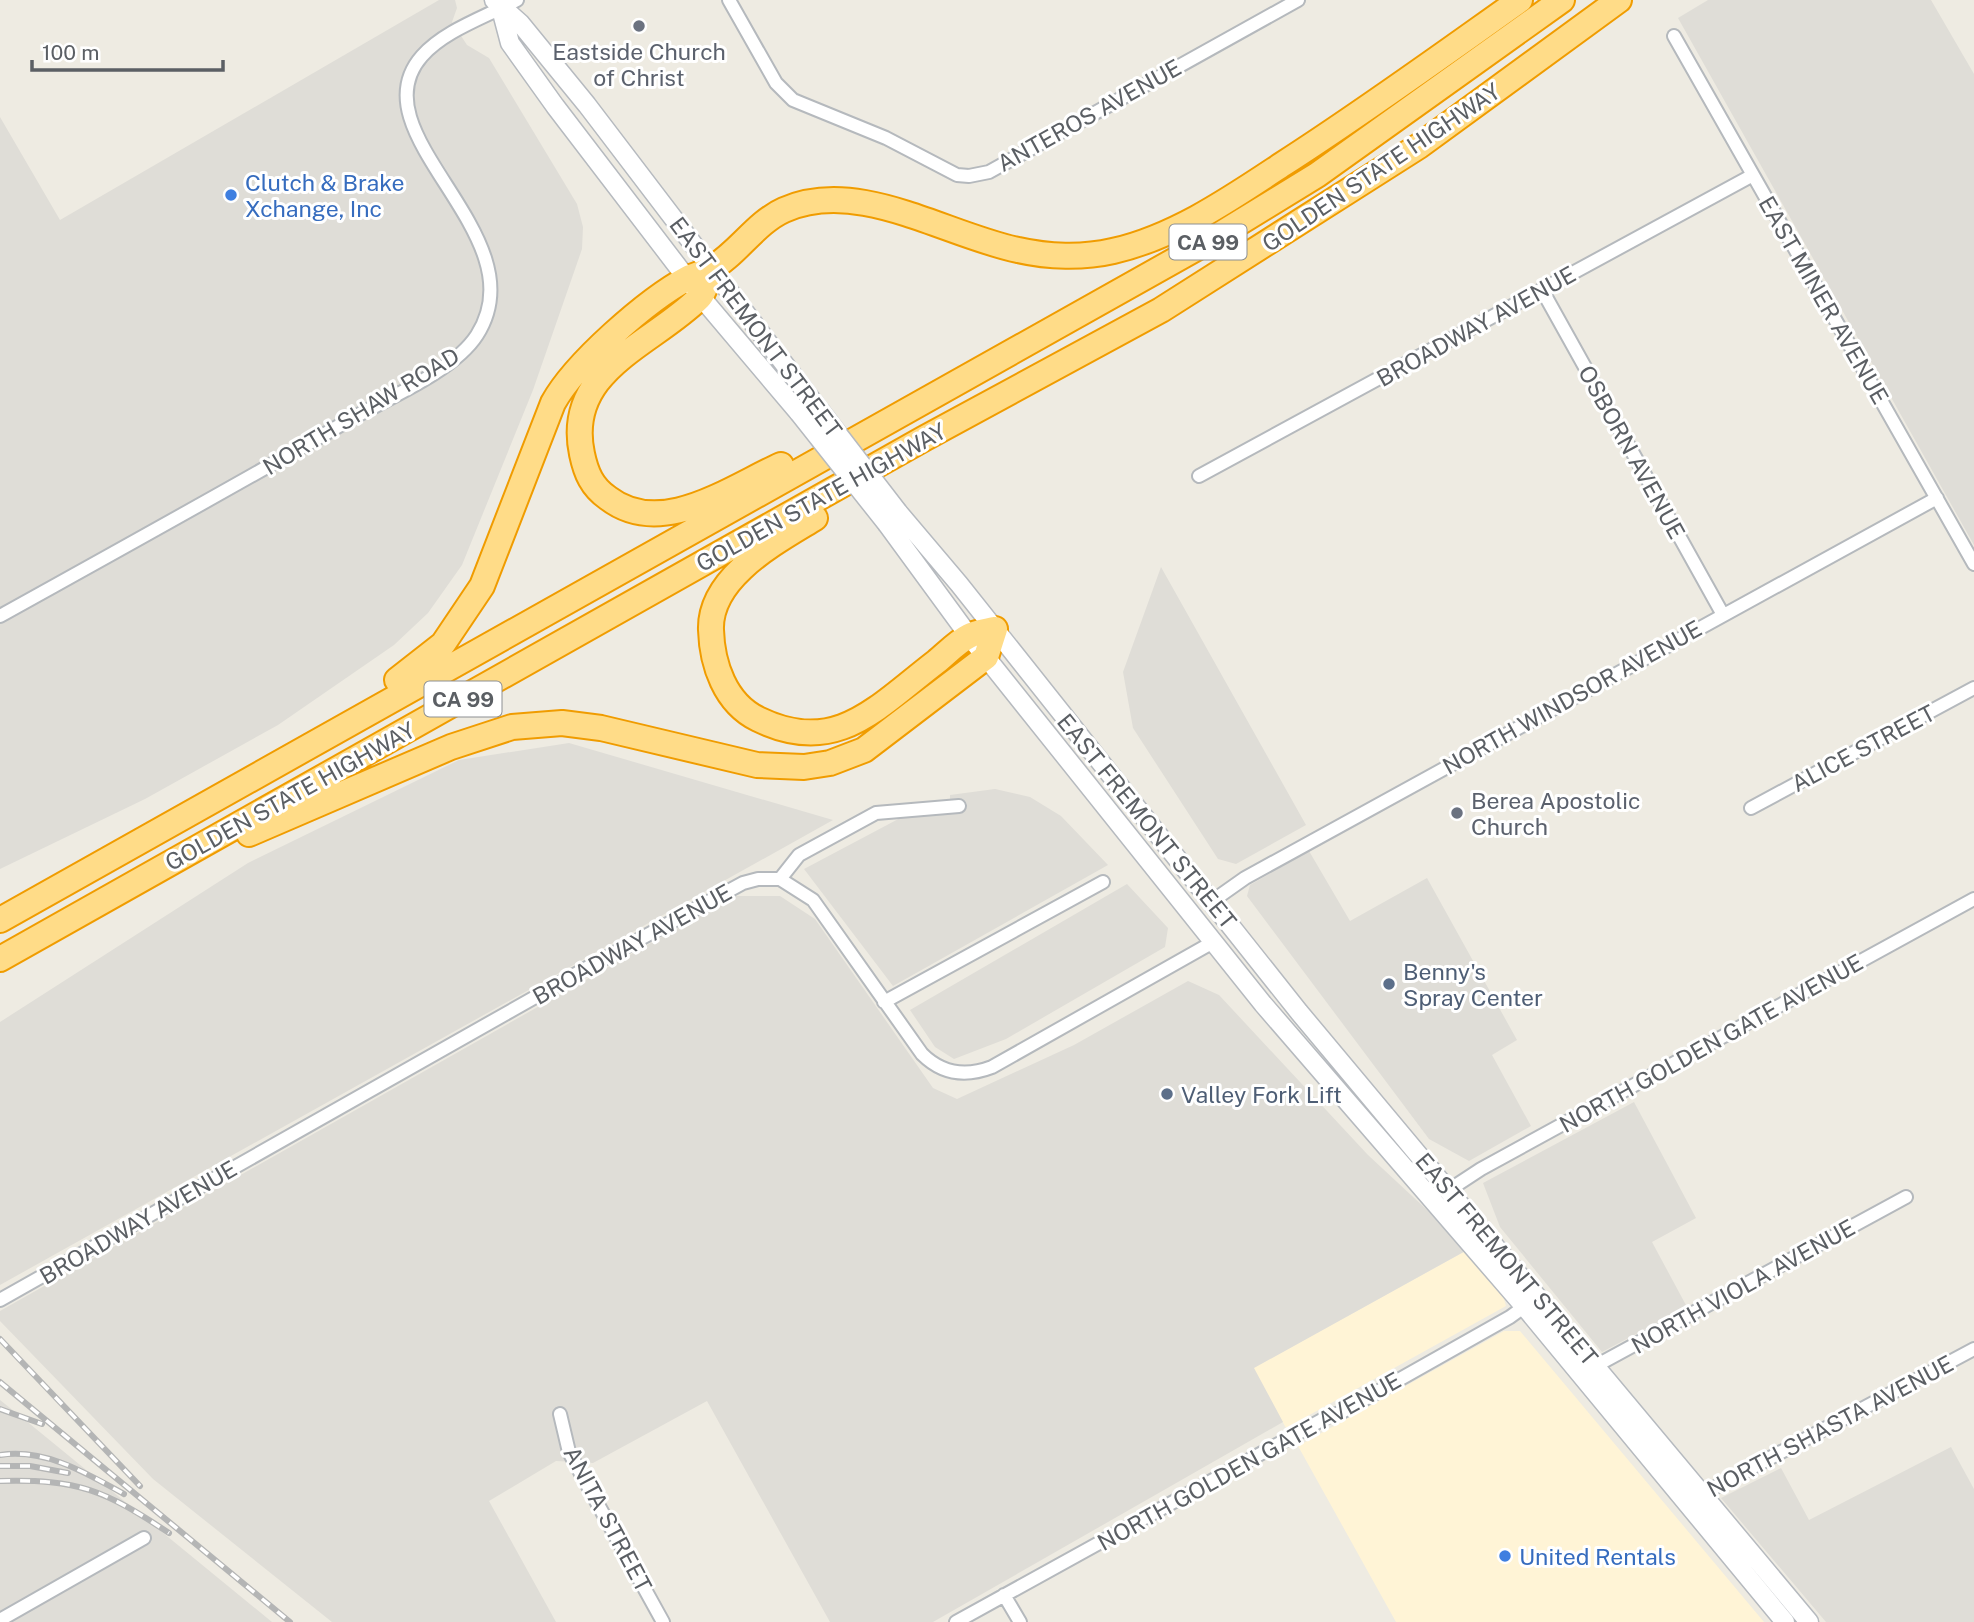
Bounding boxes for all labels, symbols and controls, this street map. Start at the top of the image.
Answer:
marker: Eastside Church of Christ [631,18,647,34]
scale bar [32,28,222,72]
place label: Eastside Church of Christ [552,38,726,91]
text: 100 m [42,40,99,65]
street label: ANTEROS AVENUE [992,53,1186,177]
street label: GOLDEN STATE HIGHWAY [1257,77,1505,257]
place label: Clutch & Brake Xchange, Inc [245,169,405,222]
marker: Clutch & Brake Xchange, Inc [223,187,239,203]
street label: EAST MINER AVENUE [1753,191,1895,409]
street label: EAST FREMONT STREET [664,212,848,443]
road number: CA 99 [1170,224,1246,260]
street label: BROADWAY AVENUE [1372,260,1580,392]
street label: NORTH SHAW ROAD [258,342,464,480]
street label: OSBORN AVENUE [1573,361,1691,543]
street label: GOLDEN STATE HIGHWAY [691,417,951,577]
street label: NORTH WINDSOR AVENUE [1438,614,1706,780]
road number: CA 99 [424,682,502,716]
street label: ALICE STREET [1787,699,1940,797]
street label: EAST FREMONT STREET [1052,708,1242,934]
street label: GOLDEN STATE HIGHWAY [160,716,420,876]
place label: Berea Apostolic Church [1471,787,1641,840]
marker: Berea Apostolic Church [1449,805,1465,821]
street label: BROADWAY AVENUE [528,878,736,1010]
street label: NORTH GOLDEN GATE AVENUE [1555,948,1867,1138]
place label: Benny's Spray Center [1403,958,1543,1011]
marker: Benny's Spray Center [1381,976,1397,992]
place label: Valley Fork Lift [1181,1081,1342,1108]
marker: Valley Fork Lift [1159,1086,1175,1102]
street label: EAST FREMONT STREET [1410,1147,1604,1371]
street label: BROADWAY AVENUE [35,1155,241,1289]
street label: NORTH VIOLA AVENUE [1626,1213,1860,1359]
street label: NORTH SHASTA AVENUE [1702,1349,1958,1503]
street label: NORTH GOLDEN GATE AVENUE [1093,1366,1405,1556]
street label: ANITA STREET [558,1442,658,1597]
place label: United Rentals [1519,1543,1676,1570]
marker: United Rentals [1497,1548,1513,1564]

